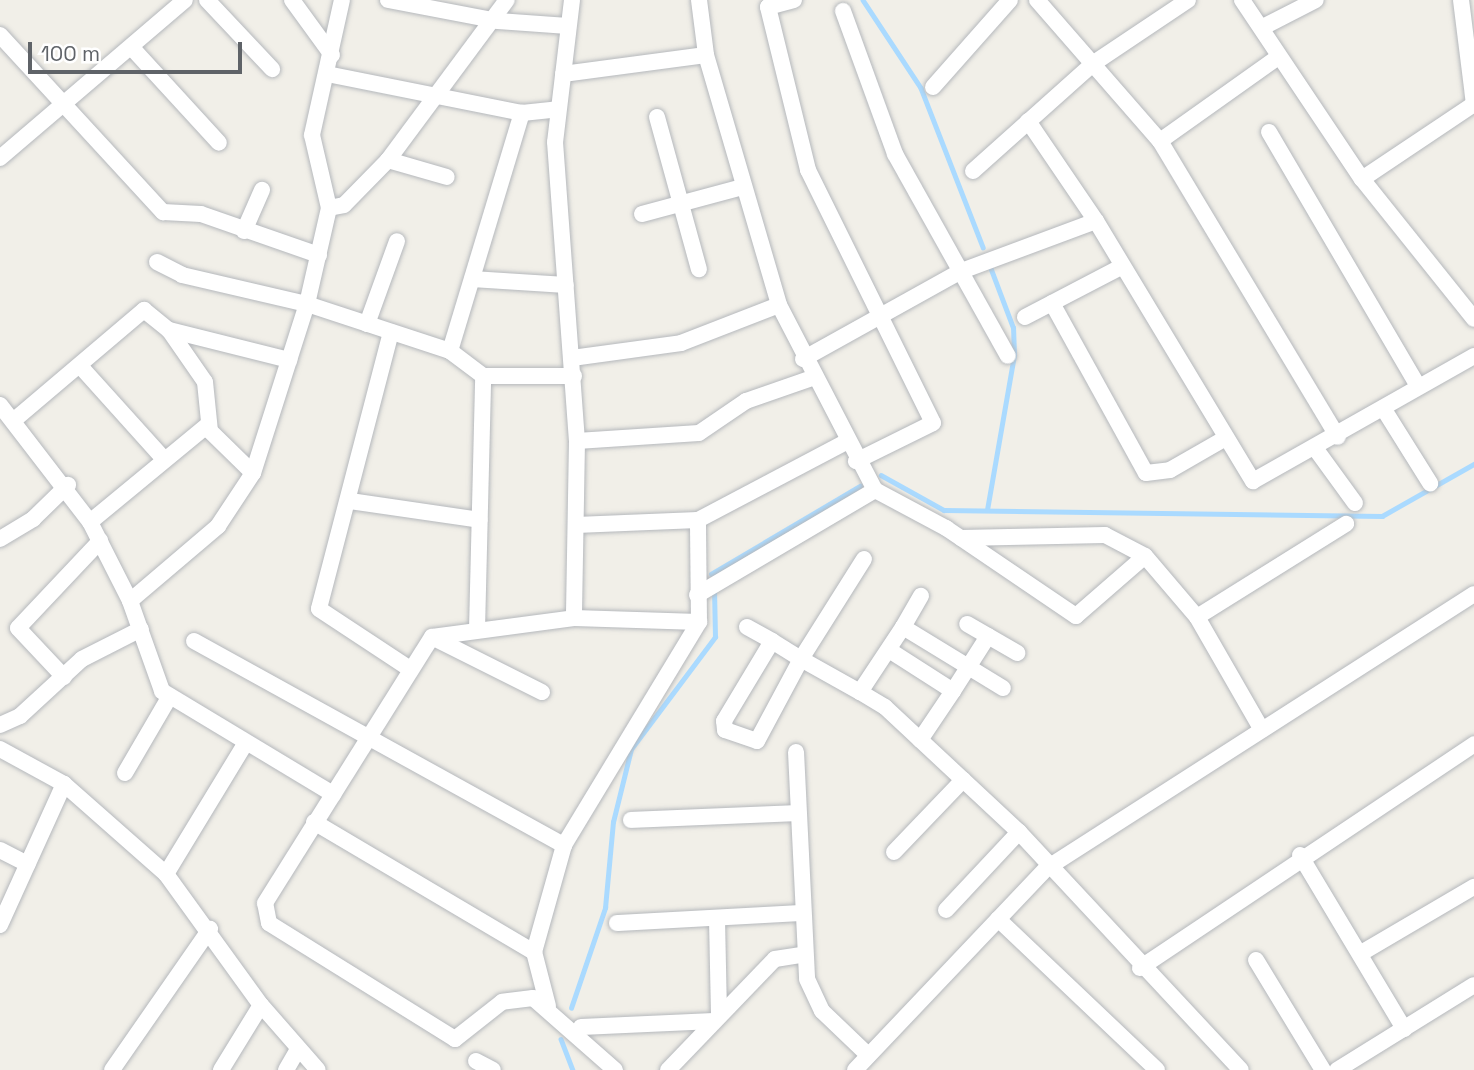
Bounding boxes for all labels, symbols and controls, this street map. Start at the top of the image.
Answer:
scale bar [32,28,245,72]
text: 100 m [41,40,100,67]

